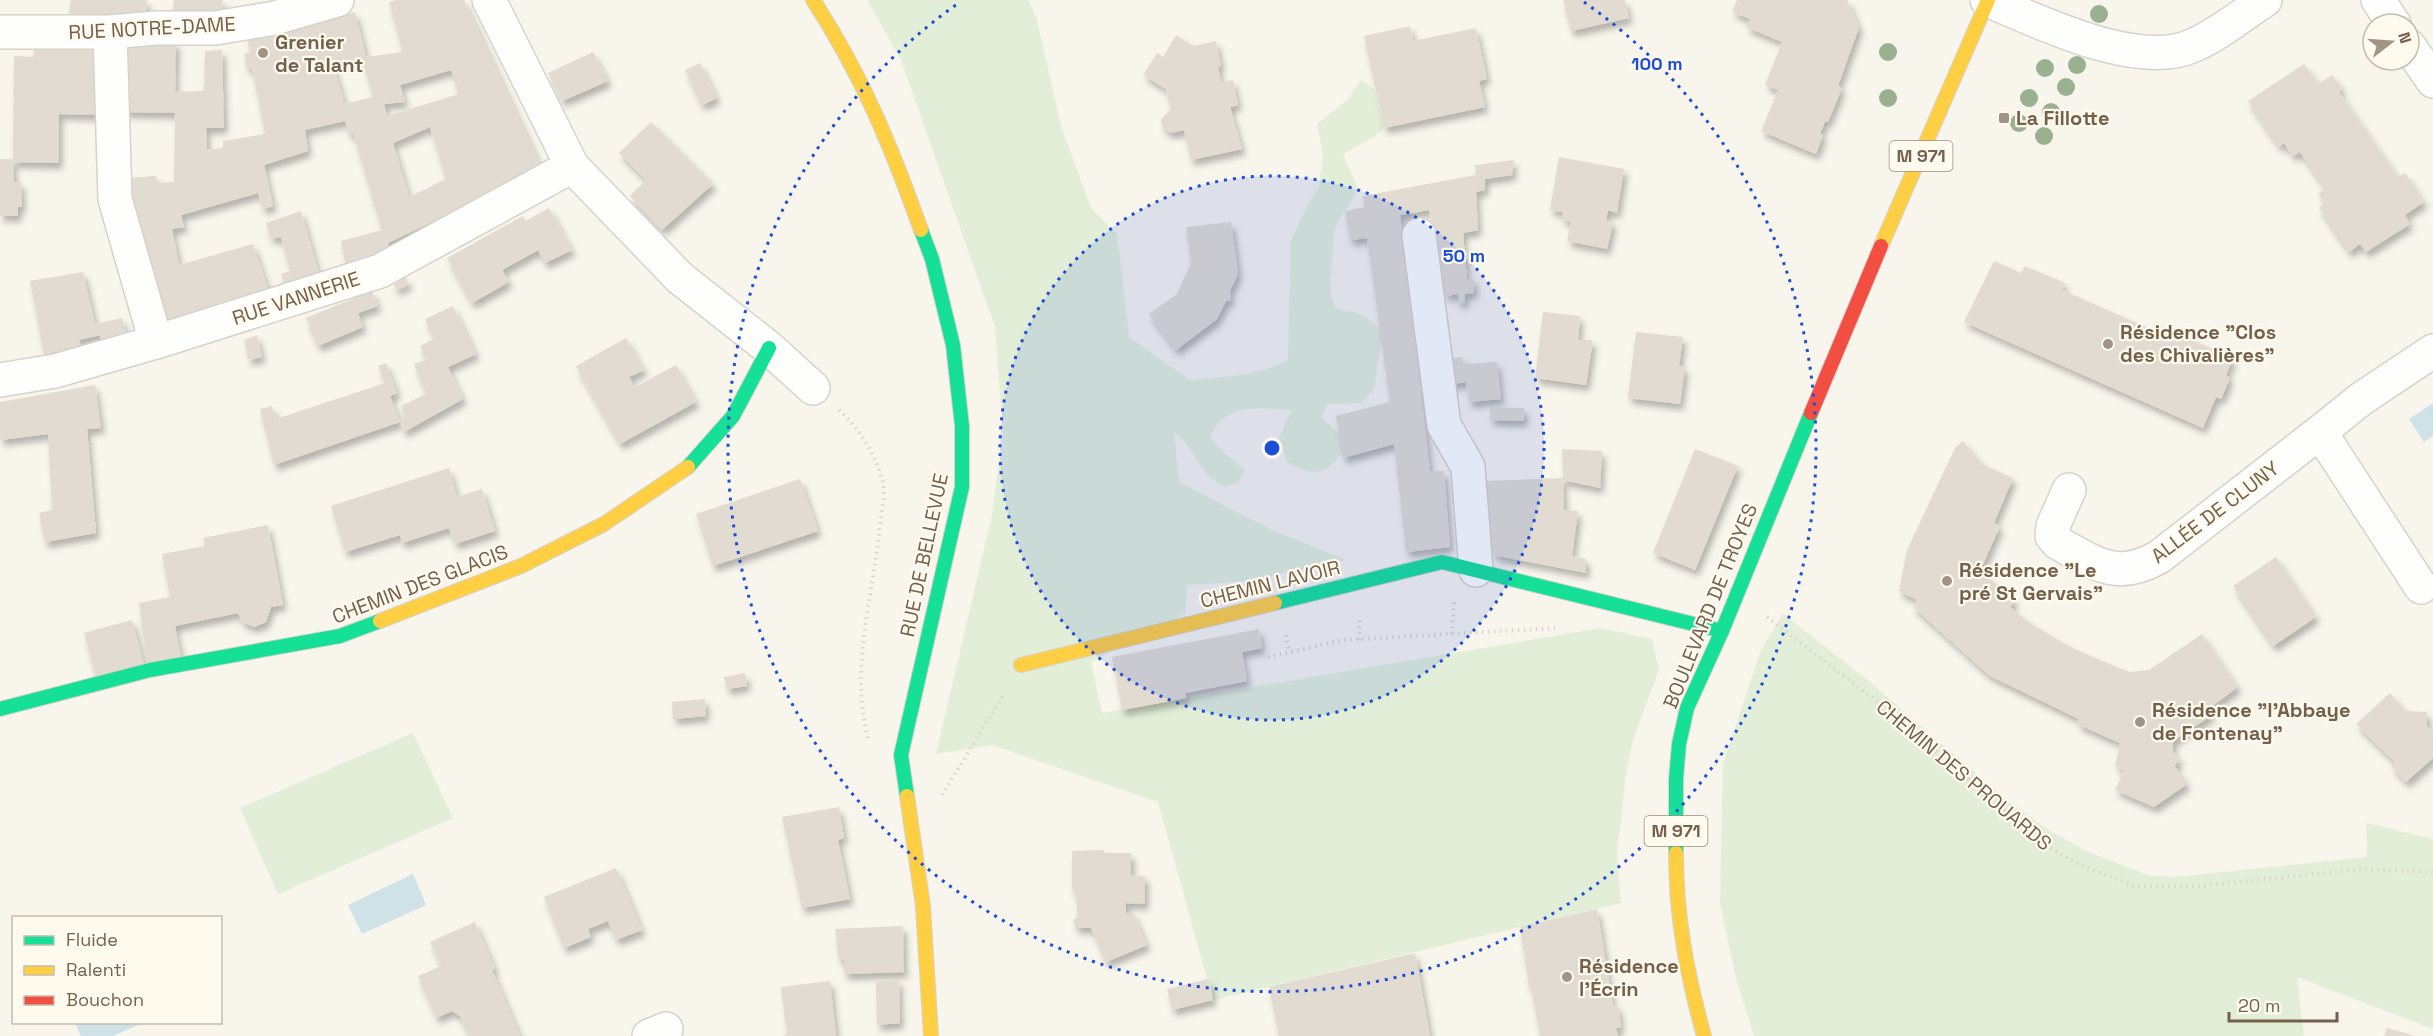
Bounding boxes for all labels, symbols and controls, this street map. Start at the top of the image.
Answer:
street label: RUE NOTRE-DAME [68,11,236,45]
north arrow [2361,12,2421,72]
place label: Grenier de Talant [275,29,363,78]
text: N [2393,30,2416,46]
marker: Grenier de Talant [256,46,270,60]
text: 100 m [1631,52,1683,75]
place label: La Fillotte [2016,105,2110,131]
marker: La Fillotte [1997,111,2011,125]
road number: M 971 [1890,141,1952,171]
text: 50 m [1443,244,1485,267]
street label: RUE VANNERIE [229,265,363,331]
place label: Résidence "Clos des Chivalières" [2120,319,2276,368]
marker: Résidence "Clos des Chivalières" [2101,337,2115,351]
centre of rings [1262,438,1282,458]
street label: ALLÉE DE CLUNY [2146,455,2284,569]
street label: RUE DE BELLEVUE [894,471,954,639]
street label: BOULEVARD DE TROYES [1657,500,1763,712]
street label: CHEMIN DES GLACIS [328,538,512,630]
street label: CHEMIN LAVOIR [1197,554,1343,614]
place label: Résidence "Le pré St Gervais" [1959,557,2103,606]
marker: Résidence "Le pré St Gervais" [1940,574,1954,588]
street label: CHEMIN DES PROUARDS [1871,694,2057,856]
place label: Résidence "l'Abbaye de Fontenay" [2152,697,2350,746]
marker: Résidence "l'Abbaye de Fontenay" [2133,715,2147,729]
road number: M 971 [1644,816,1708,846]
legend [12,916,222,1024]
text: Fluide [66,928,118,951]
place label: Résidence l'Écrin [1579,953,1679,1002]
text: Ralenti [66,958,126,981]
marker: Résidence l'Écrin [1560,970,1574,984]
scale bar [2229,985,2337,1023]
text: Bouchon [66,988,144,1011]
text: 20 m [2238,994,2281,1017]

